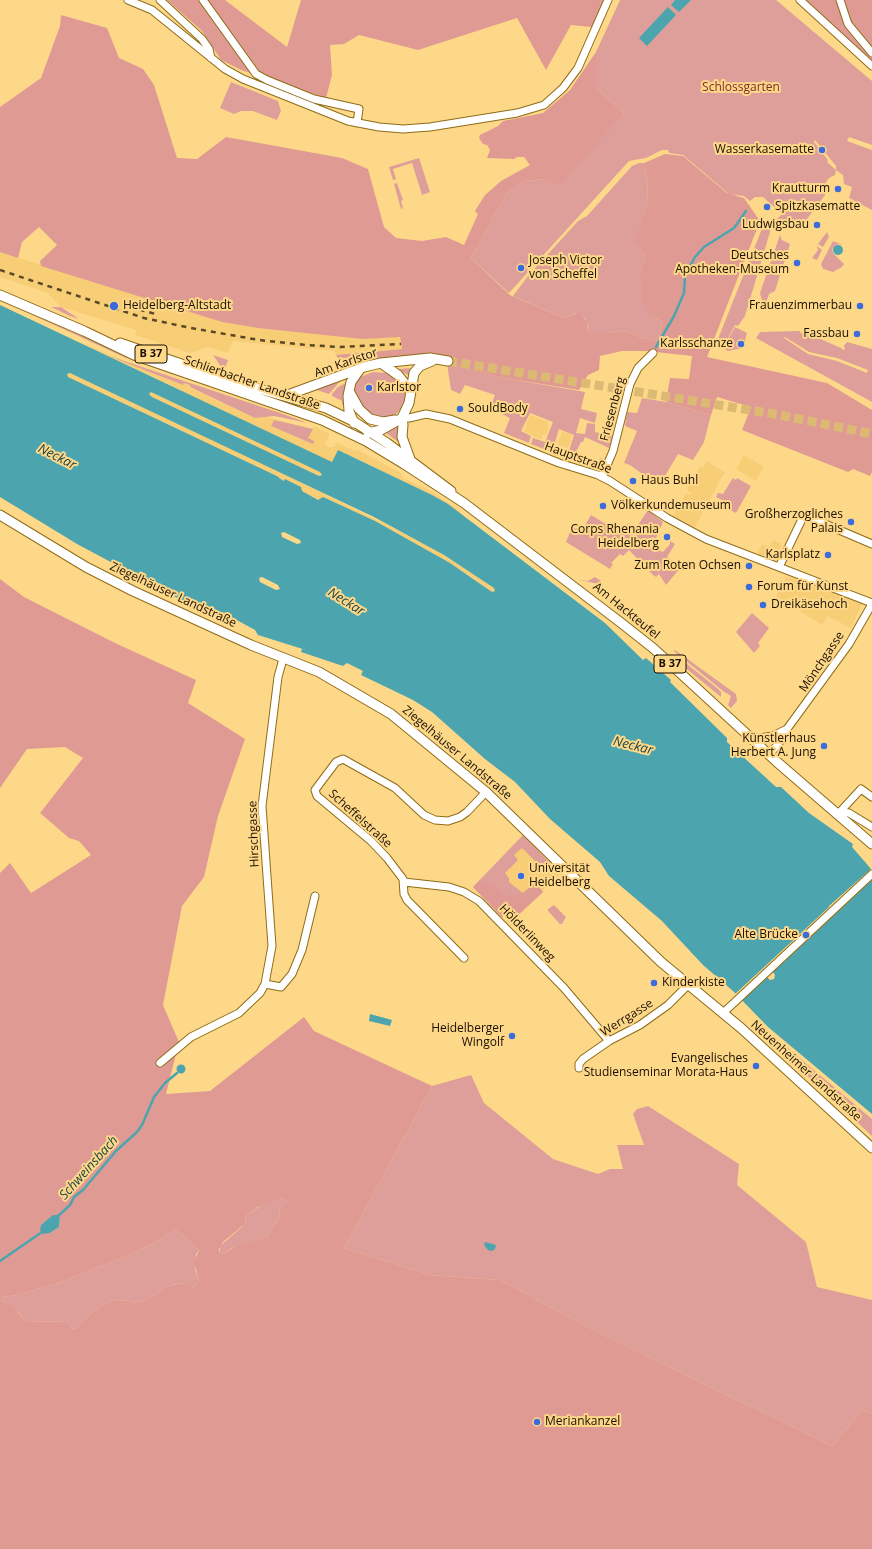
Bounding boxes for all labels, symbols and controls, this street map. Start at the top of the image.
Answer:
park label: Schlossgarten [702,81,780,95]
place label: Wasserkasematte [715,143,814,157]
marker: Wasserkasematte [817,145,827,155]
place label: Krautturm [772,182,830,196]
marker: Krautturm [833,184,843,194]
place label: Spitzkasematte [775,200,860,214]
marker: Spitzkasematte [762,202,772,212]
place label: Ludwigsbau [742,218,809,232]
marker: Ludwigsbau [812,220,822,230]
place label: Deutsches Apotheken-Museum [675,249,789,277]
place label: Joseph Victor von Scheffel [529,254,602,282]
marker: Deutsches Apotheken-Museum [792,258,802,268]
marker: Joseph Victor von Scheffel [516,263,526,273]
place label: Heidelberg-Altstadt [123,299,231,313]
place label: Frauenzimmerbau [749,299,852,313]
marker: Heidelberg-Altstadt [108,300,120,312]
marker: Frauenzimmerbau [855,301,865,311]
place label: Fassbau [803,327,849,341]
marker: Fassbau [852,329,862,339]
place label: Karlsschanze [660,337,733,351]
marker: Karlsschanze [736,339,746,349]
road number: B 37 [135,345,167,363]
street label: Am Karlstor [313,345,379,381]
street label: Schlierbacher Landstraße [182,353,322,413]
street label: Friesenberg [597,375,629,443]
place label: Karlstor [377,381,421,395]
marker: Karlstor [364,383,374,393]
place label: SouldBody [468,402,528,416]
marker: SouldBody [455,404,465,414]
street label: Hauptstraße [543,439,613,477]
water label: Neckar [35,441,79,473]
place label: Haus Buhl [641,474,698,488]
marker: Haus Buhl [628,476,638,486]
place label: Völkerkundemuseum [611,499,731,513]
marker: Völkerkundemuseum [598,501,608,511]
place label: Großherzogliches Palais [745,508,843,536]
marker: Großherzogliches Palais [846,517,856,527]
place label: Corps Rhenania Heidelberg [571,523,659,551]
marker: Corps Rhenania Heidelberg [662,532,672,542]
place label: Karlsplatz [765,548,820,562]
marker: Karlsplatz [823,550,833,560]
street label: Ziegelhäuser Landstraße [107,559,239,631]
place label: Zum Roten Ochsen [634,559,741,573]
marker: Zum Roten Ochsen [744,561,754,571]
street label: Am Hackteufel [590,580,662,642]
place label: Forum für Kunst [757,580,848,594]
marker: Forum für Kunst [744,582,754,592]
water label: Neckar [325,585,367,619]
place label: Dreikäsehoch [771,598,847,612]
marker: Dreikäsehoch [758,600,768,610]
street label: Mönchgasse [797,629,847,695]
road number: B 37 [654,655,686,673]
street label: Ziegelhäuser Landstraße [399,703,515,803]
place label: Künstlerhaus Herbert A. Jung [731,732,816,760]
water label: Neckar [612,734,654,758]
marker: Künstlerhaus Herbert A. Jung [819,741,829,751]
street label: Scheffelstraße [325,787,395,851]
street label: Hirschgasse [246,800,262,868]
place label: Universität Heidelberg [529,862,590,890]
marker: Universität Heidelberg [516,871,526,881]
street label: Hölderlinweg [496,901,558,965]
place label: Alte Brücke [734,928,798,942]
marker: Alte Brücke [801,930,811,940]
place label: Kinderkiste [662,976,725,990]
marker: Kinderkiste [649,978,659,988]
street label: Werrgasse [598,996,656,1040]
street label: Neuenheimer Landstraße [748,1018,864,1124]
place label: Heidelberger Wingolf [431,1022,504,1050]
marker: Heidelberger Wingolf [507,1031,517,1041]
place label: Evangelisches Studienseminar Morata-Haus [584,1052,748,1080]
marker: Evangelisches Studienseminar Morata-Haus [751,1061,761,1071]
water label: Schweinsbach [56,1133,122,1203]
place label: Meriankanzel [545,1415,620,1429]
marker: Meriankanzel [532,1417,542,1427]

